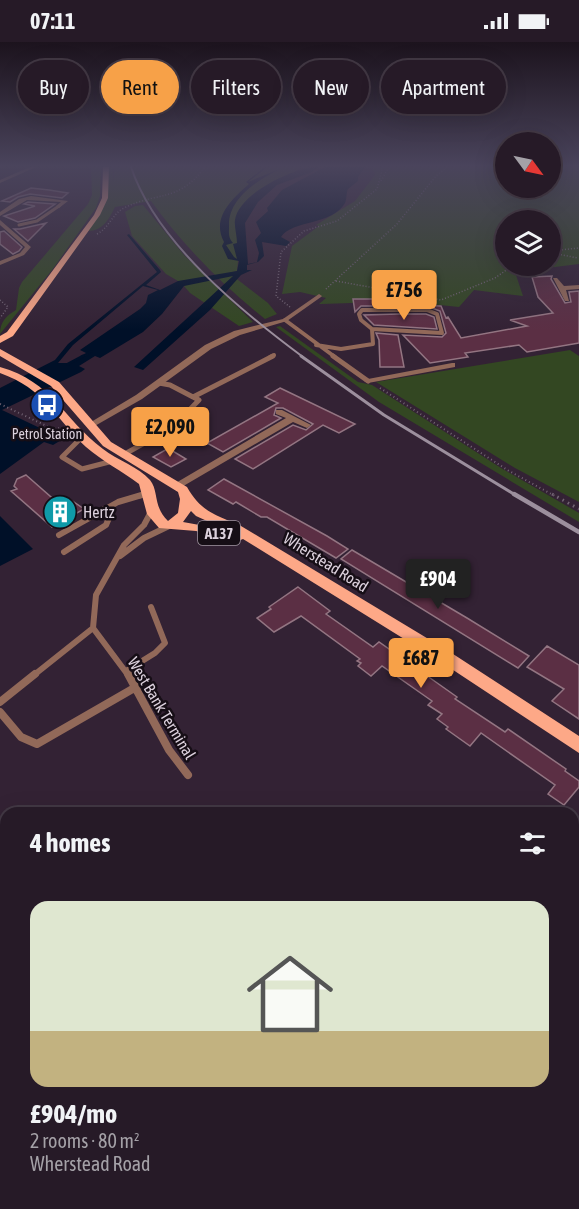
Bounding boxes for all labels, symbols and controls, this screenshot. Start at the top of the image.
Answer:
text: 07:11 [30,8,75,34]
chip: Buy [18,60,89,114]
chip: Rent [101,60,179,114]
chip: Filters [191,60,281,114]
chip: New [293,60,369,114]
chip: Apartment [381,60,506,114]
north arrow [495,132,561,198]
map controls [495,132,561,276]
button: layers [495,210,561,276]
pin: £756 [368,270,440,321]
text: £756 [386,278,422,301]
bus stop icon: Petrol Station [29,387,65,423]
pin: £2,090 [121,407,219,458]
text: £2,090 [145,415,195,438]
place label: Petrol Station [12,426,82,442]
building icon: Hertz [42,494,78,530]
place label: Hertz [83,503,115,521]
road number: A137 [198,521,240,545]
street label: Wherstead Road [280,529,372,595]
pin: £904 [402,559,474,610]
text: £904 [420,567,456,590]
pin: £687 [385,638,457,689]
text: £687 [403,646,439,669]
street label: West Bank Terminal [125,654,200,763]
icon: filters [516,827,549,860]
text: 4 homes [30,828,110,858]
icon: home [236,940,344,1048]
text: £904/mo [30,1099,117,1129]
text: 2 rooms · 80 m² [30,1129,140,1152]
text: Wherstead Road [30,1152,151,1175]

